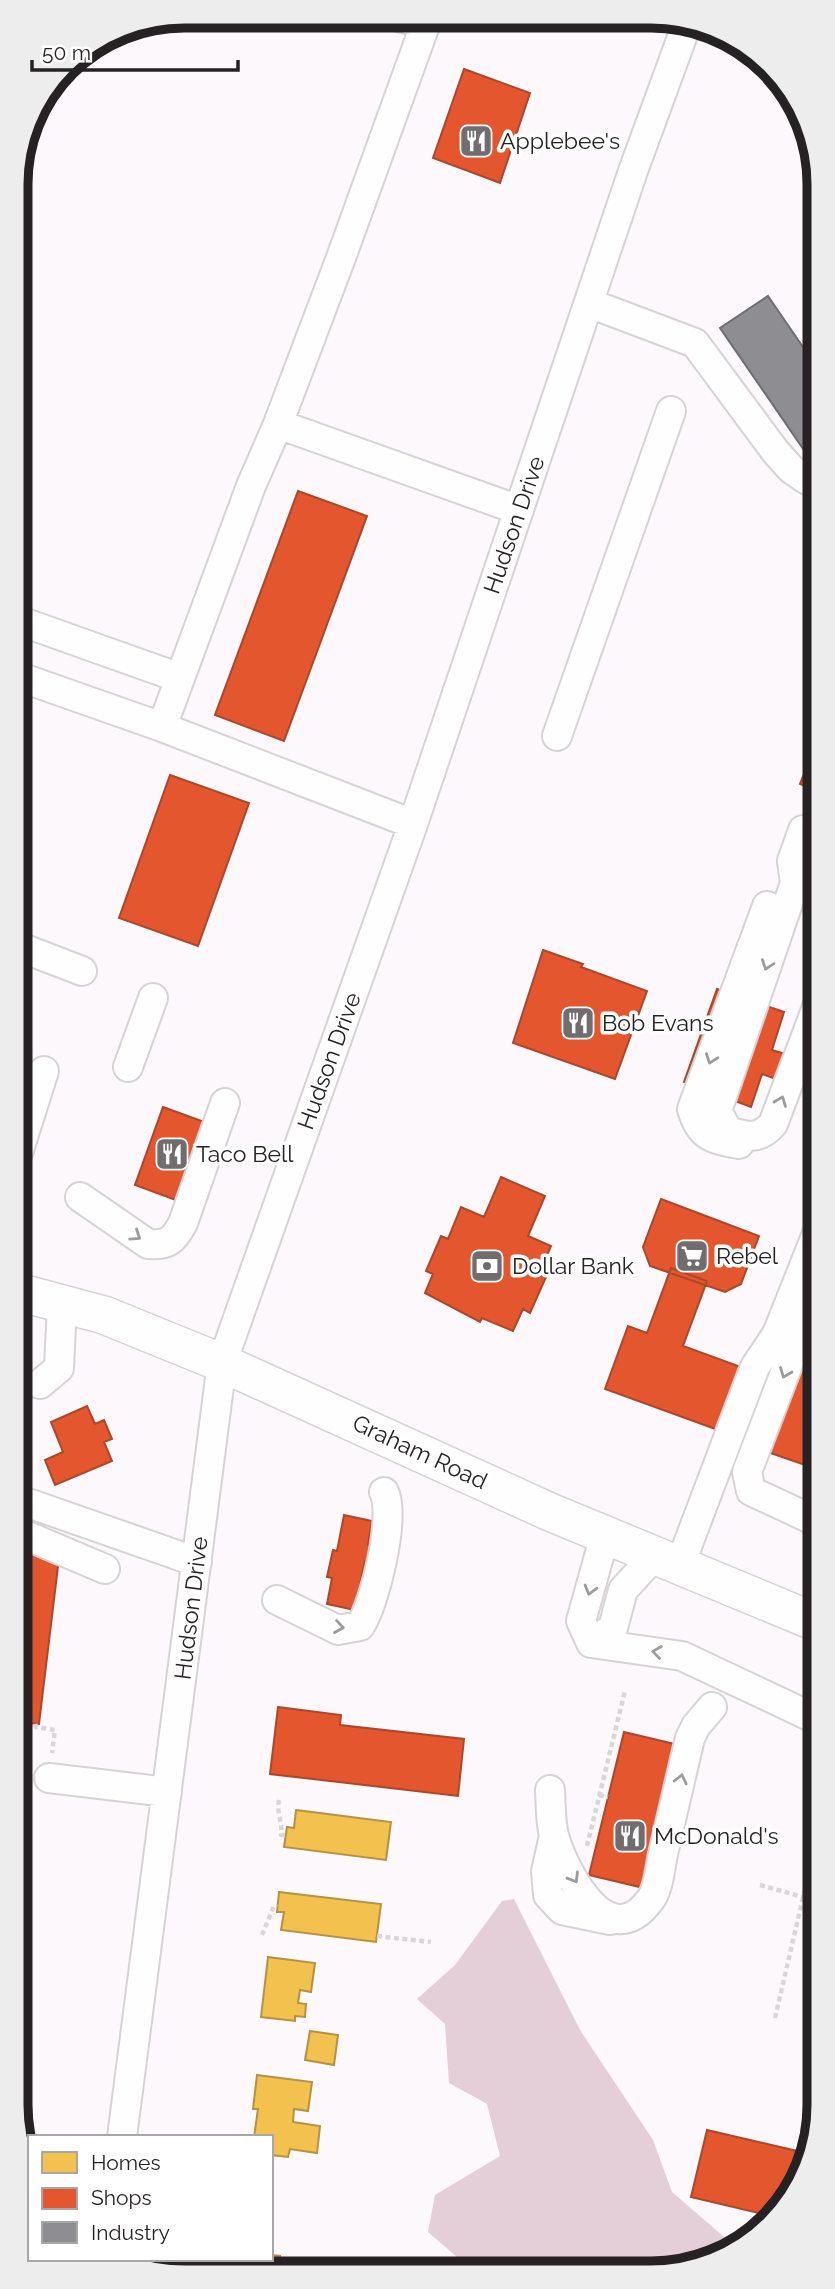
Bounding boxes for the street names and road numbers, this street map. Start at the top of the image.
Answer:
street label: Hudson Drive [477,452,550,597]
street label: Hudson Drive [291,989,366,1133]
street label: Graham Road [349,1409,492,1494]
street label: Hudson Drive [168,1535,213,1681]

